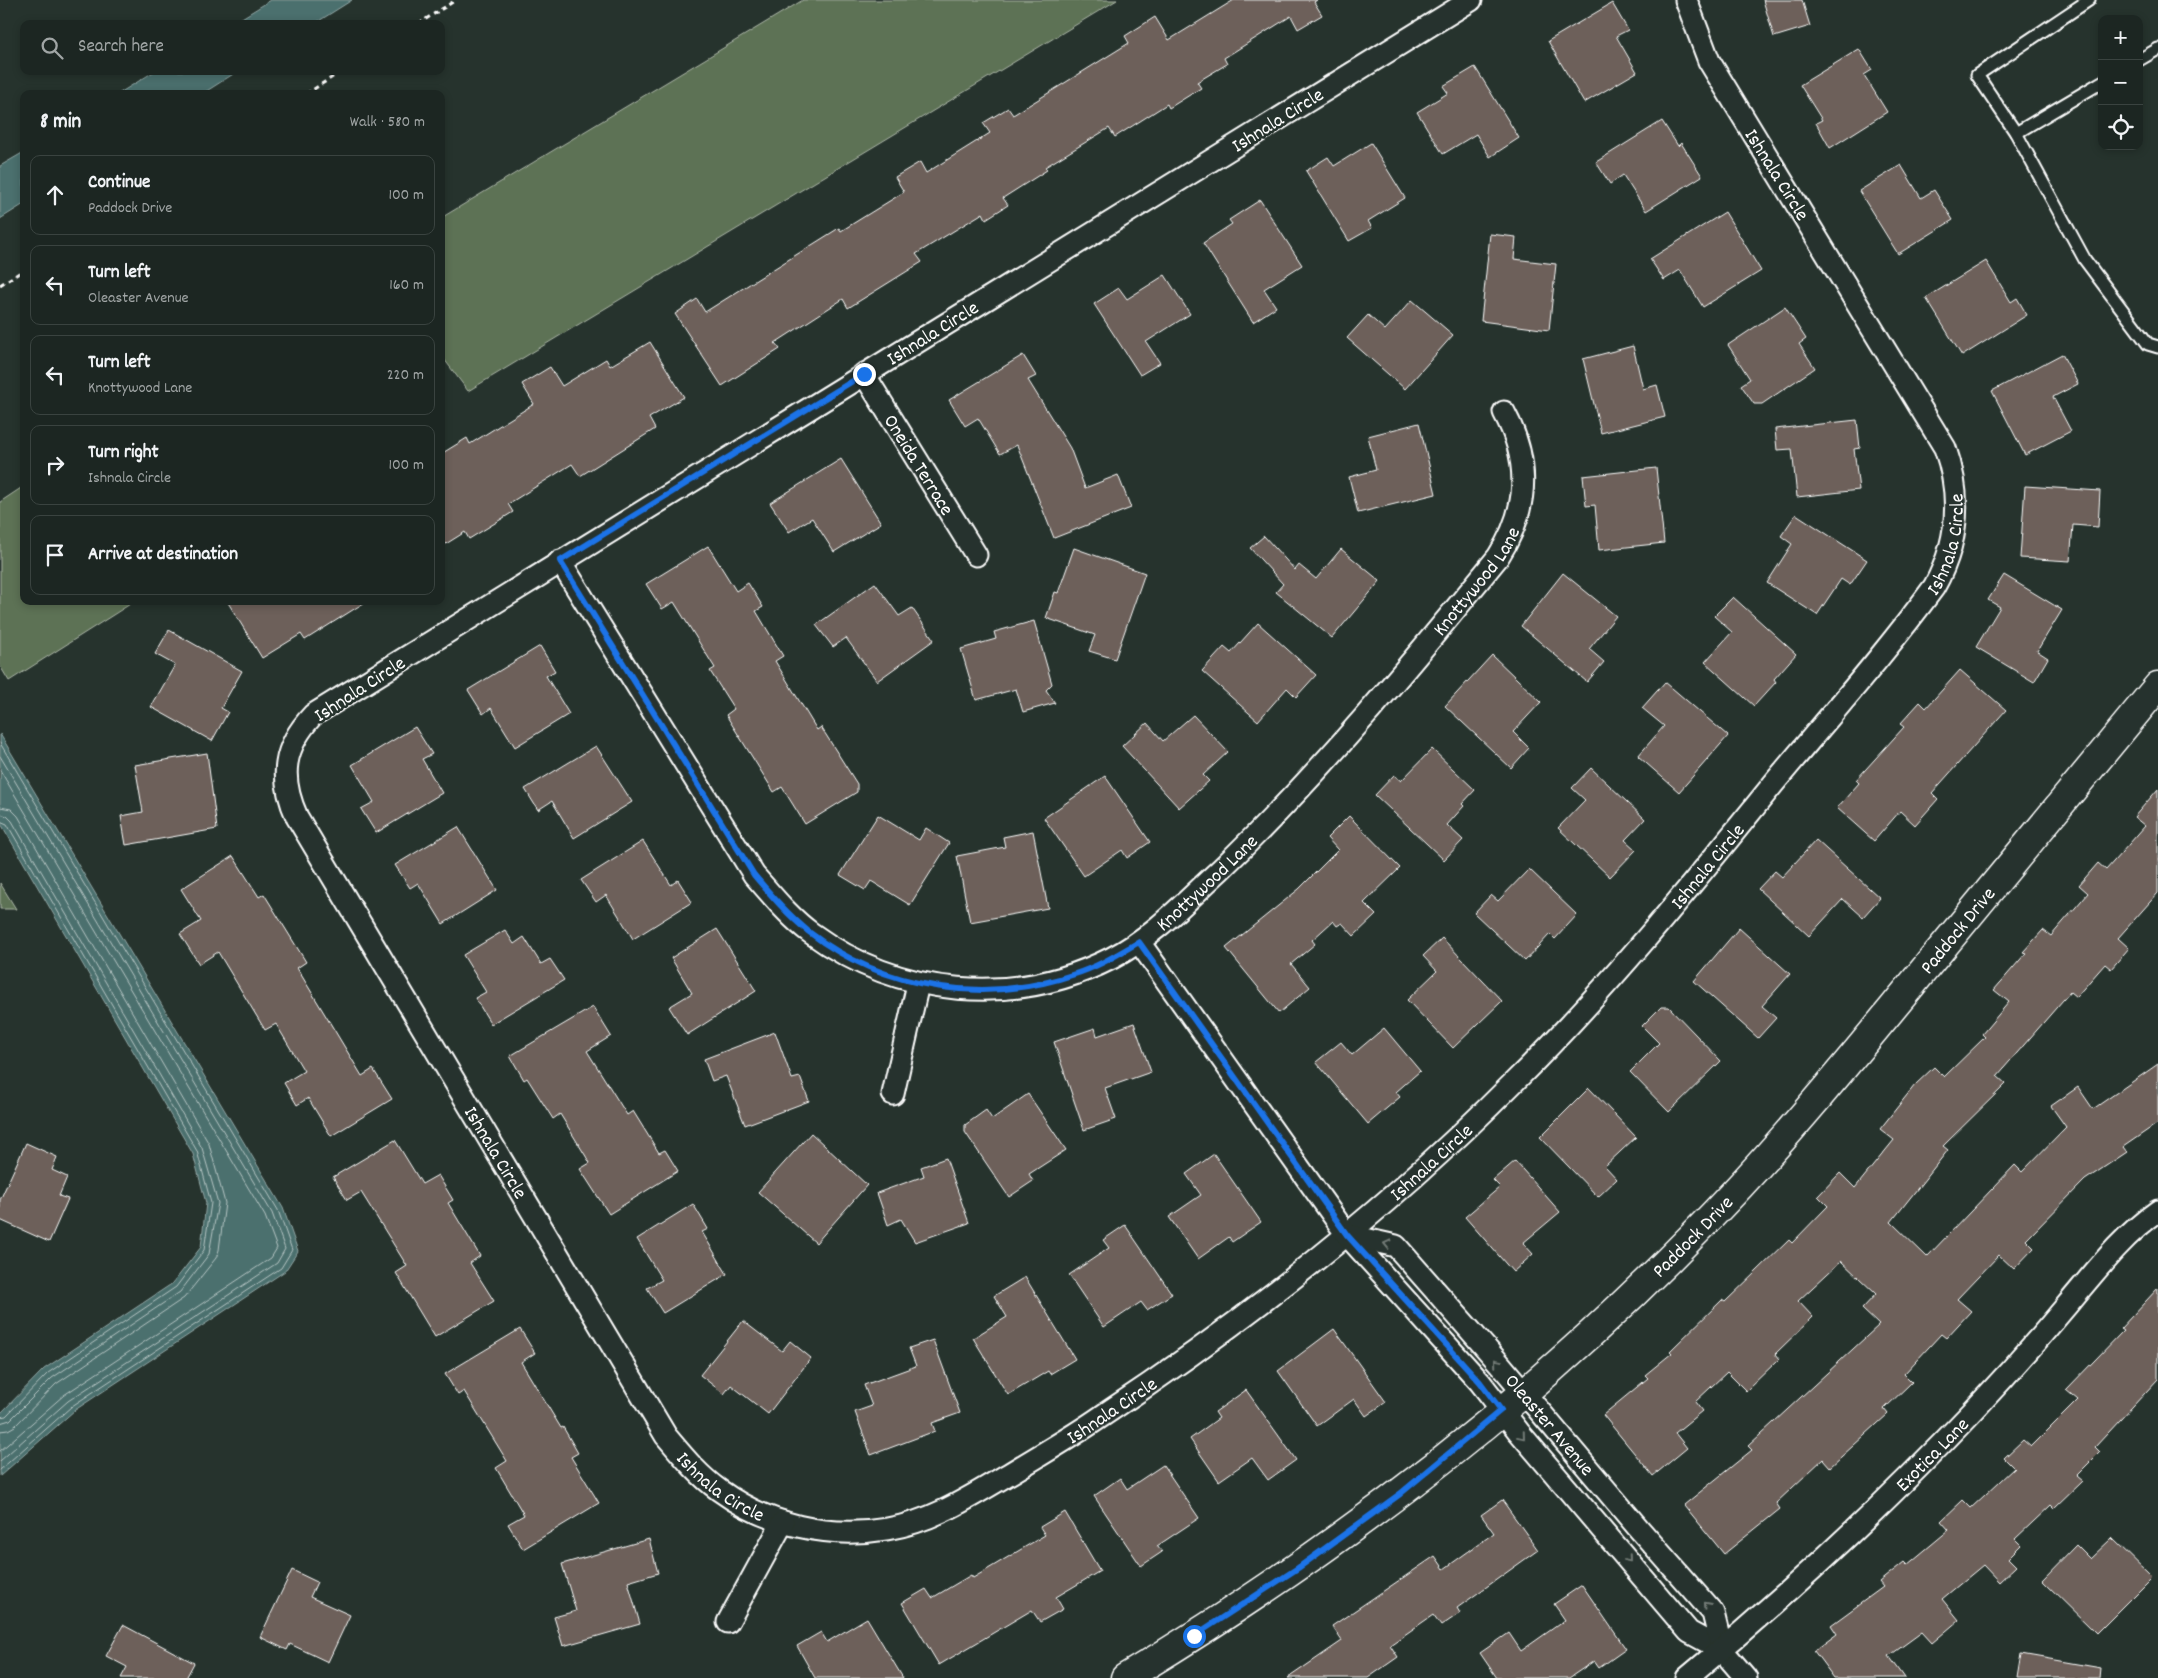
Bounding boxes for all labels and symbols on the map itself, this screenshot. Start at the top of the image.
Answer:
street label: Ishnala Circle [1227,82,1330,161]
street label: Ishnala Circle [1736,124,1815,227]
street label: Ishnala Circle [882,295,985,374]
route end [853,363,876,386]
street label: Oneida Terrace [875,410,959,522]
street label: Ishnala Circle [1921,492,1973,602]
street label: Knottywood Lane [1428,523,1529,643]
street label: Ishnala Circle [310,650,412,730]
street label: Ishnala Circle [1665,818,1753,917]
street label: Knottywood Lane [1151,829,1266,940]
street label: Paddock Drive [1915,882,2004,981]
street label: Ishnala Circle [456,1102,533,1205]
street label: Ishnala Circle [1385,1118,1481,1209]
street label: Paddock Drive [1647,1190,1741,1285]
one-way arrow [1383,1240,1392,1250]
one-way arrow [1494,1358,1503,1367]
street label: Oleaster Avenue [1497,1369,1600,1483]
street label: Ishnala Circle [1062,1371,1164,1453]
street label: Exotica Lane [1891,1412,1977,1499]
one-way arrow [1517,1430,1526,1439]
street label: Ishnala Circle [668,1447,768,1531]
one-way arrow [1622,1554,1631,1563]
one-way arrow [1702,1601,1711,1610]
route start [1183,1625,1206,1648]

